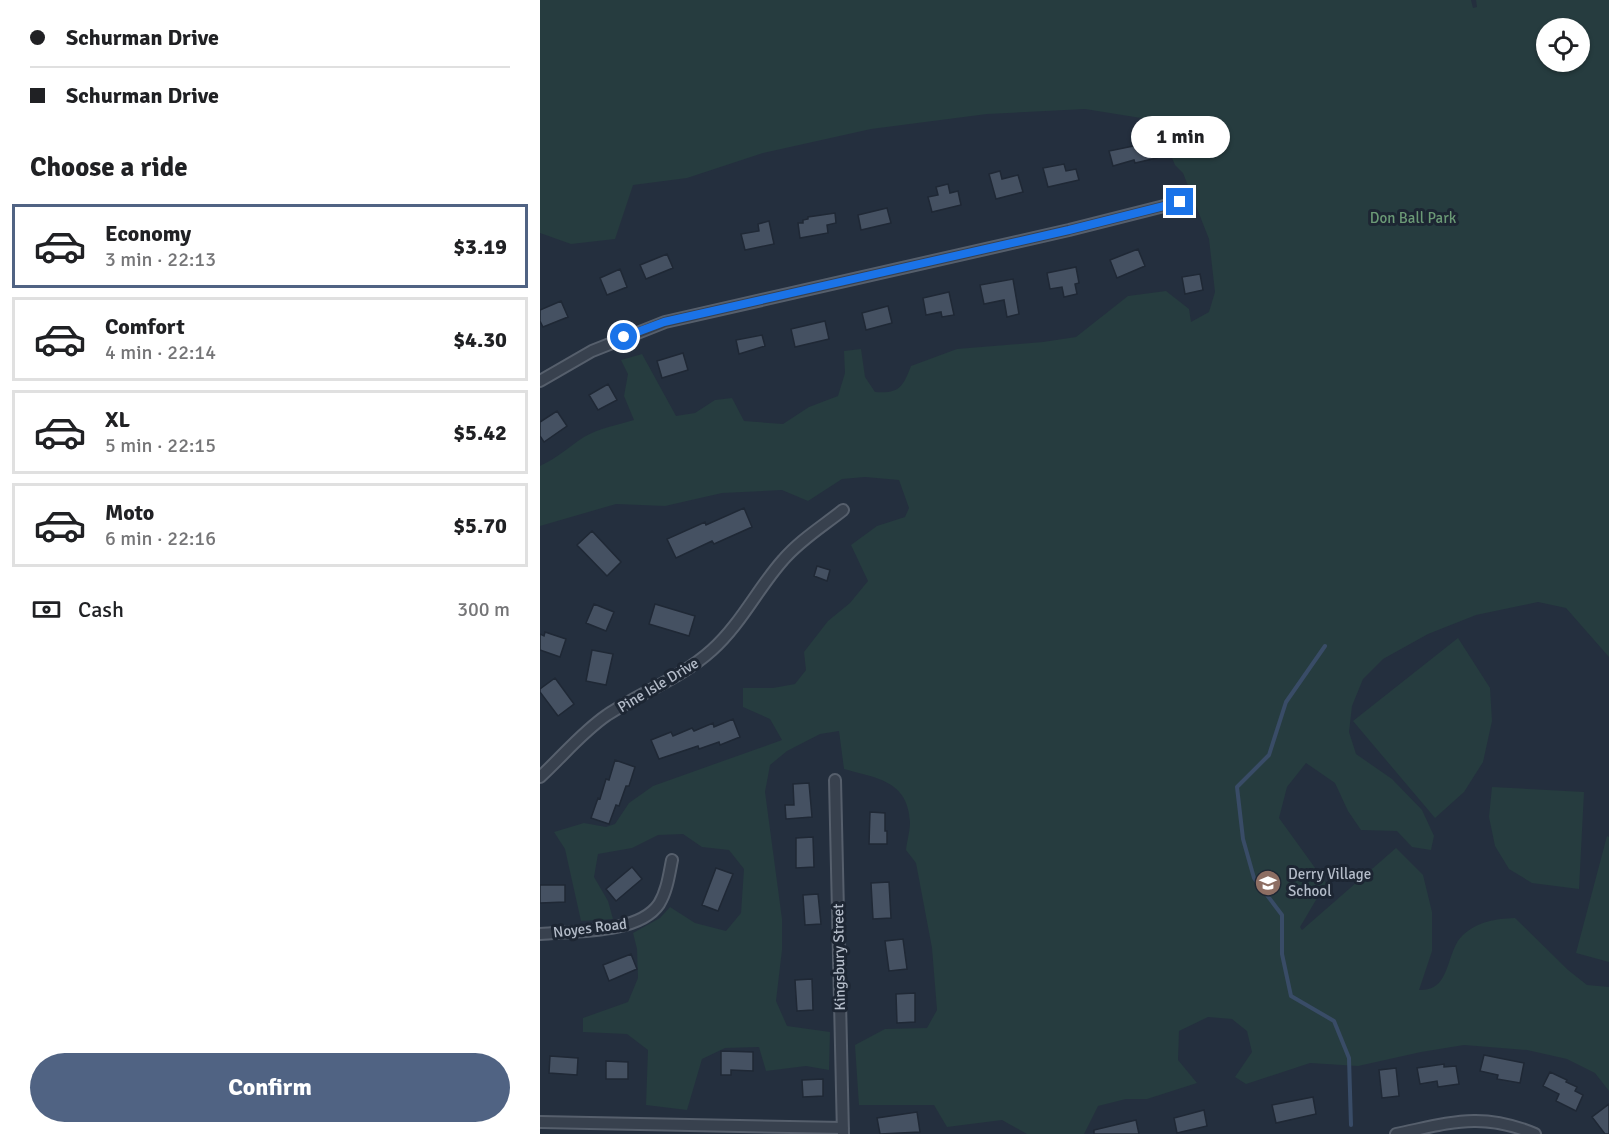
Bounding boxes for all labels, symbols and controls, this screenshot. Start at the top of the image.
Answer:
map controls [1536,18,1590,72]
button: locate [1536,18,1590,72]
text: Schurman Drive [66,24,219,51]
text: Schurman Drive [66,82,219,109]
callout: 1 min [1130,115,1230,157]
text: 1 min [1156,124,1205,149]
text: Choose a ride [30,151,188,184]
route end [1166,188,1193,215]
park label: Don Ball Park [1370,209,1457,227]
icon: car [33,219,87,273]
text: Economy [105,220,191,247]
text: $3.19 [453,233,507,260]
text: 3 min · 22:13 [105,247,216,272]
icon: car [33,312,87,366]
text: Comfort [105,313,185,340]
route start [610,323,637,350]
text: $4.30 [453,326,507,353]
text: 4 min · 22:14 [105,340,216,365]
icon: car [33,405,87,459]
text: XL [105,406,130,433]
text: $5.42 [453,419,507,446]
text: 5 min · 22:15 [105,433,216,458]
icon: car [33,498,87,552]
text: Moto [105,499,154,526]
text: $5.70 [453,512,507,539]
text: 6 min · 22:16 [105,526,216,551]
icon: cash [30,593,63,626]
text: Cash [78,596,124,623]
text: 300 m [457,597,510,622]
street label: Pine Isle Drive [614,654,702,716]
place label: Derry Village School [1288,865,1371,900]
school or university icon: Derry Village School [1253,868,1283,898]
street label: Kingsbury Street [829,903,849,1011]
street label: Noyes Road [552,915,628,941]
button: Confirm [30,1053,510,1122]

